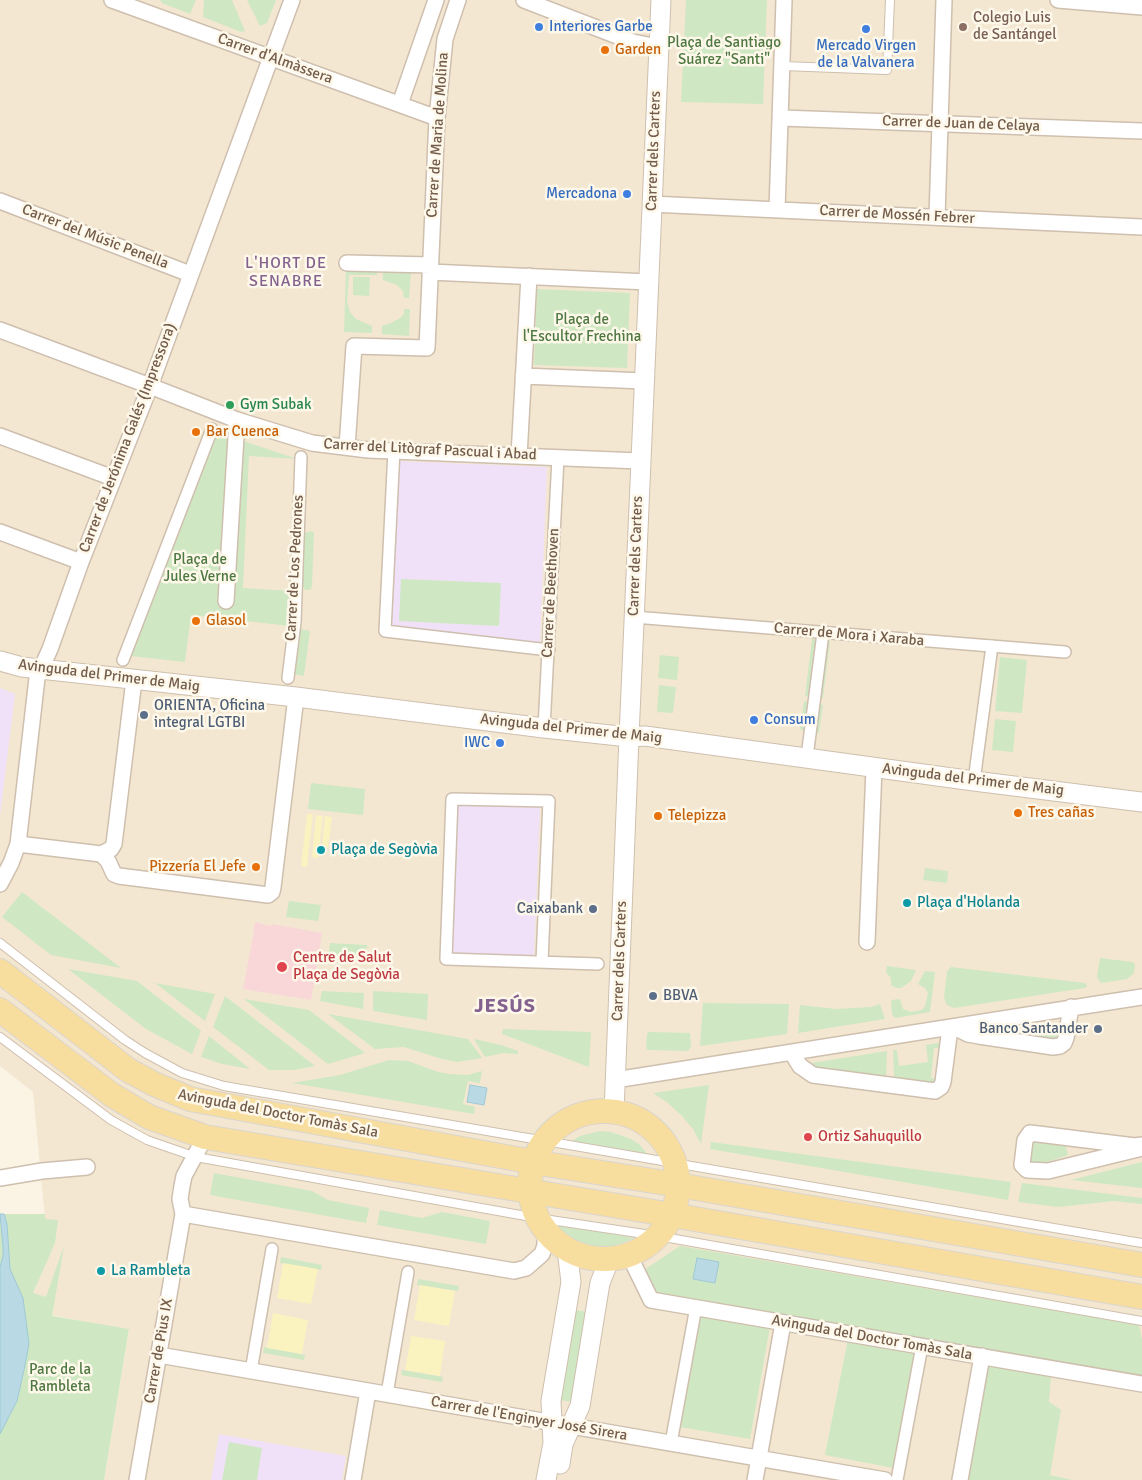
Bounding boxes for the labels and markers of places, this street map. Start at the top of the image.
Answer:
place label: Colegio Luis de Santángel [973,9,1057,44]
place label: Interiores Garbe [549,18,653,36]
marker: Interiores Garbe [533,21,545,33]
marker: Colegio Luis de Santángel [957,21,969,33]
marker: Mercado Virgen de la Valvanera [860,23,872,35]
place label: Mercado Virgen de la Valvanera [816,37,916,72]
place label: Garden [615,41,661,59]
marker: Garden [599,44,611,56]
place label: Mercadona [546,185,617,203]
marker: Mercadona [621,188,633,200]
place label: Gym Subak [240,396,311,414]
marker: Gym Subak [224,399,236,411]
place label: Bar Cuenca [206,423,279,441]
marker: Bar Cuenca [190,426,202,438]
place label: Glasol [206,612,246,630]
marker: Glasol [190,615,202,627]
place label: ORIENTA, Oficina integral LGTBI [154,697,265,732]
marker: ORIENTA, Oficina integral LGTBI [138,709,150,721]
place label: Consum [764,711,816,729]
marker: Consum [748,714,760,726]
place label: IWC [464,734,490,752]
marker: IWC [494,737,506,749]
place label: Tres cañas [1028,804,1094,822]
place label: Telepizza [668,807,726,825]
marker: Tres cañas [1012,807,1024,819]
marker: Telepizza [652,810,664,822]
place label: Plaça de Segòvia [331,841,438,859]
marker: Plaça de Segòvia [315,844,327,856]
place label: Pizzería El Jefe [149,858,246,876]
marker: Pizzería El Jefe [250,861,262,873]
place label: Plaça d'Holanda [917,894,1020,912]
marker: Plaça d'Holanda [901,897,913,909]
place label: Caixabank [517,900,583,918]
marker: Caixabank [587,903,599,915]
place label: Centre de Salut Plaça de Segòvia [293,949,400,984]
marker: Centre de Salut Plaça de Segòvia [275,960,289,974]
place label: BBVA [663,987,698,1005]
marker: BBVA [647,990,659,1002]
place label: Banco Santander [979,1020,1088,1038]
marker: Banco Santander [1092,1023,1104,1035]
place label: Ortiz Sahuquillo [818,1128,922,1146]
marker: Ortiz Sahuquillo [802,1131,814,1143]
place label: La Rambleta [111,1262,191,1280]
marker: La Rambleta [95,1265,107,1277]

